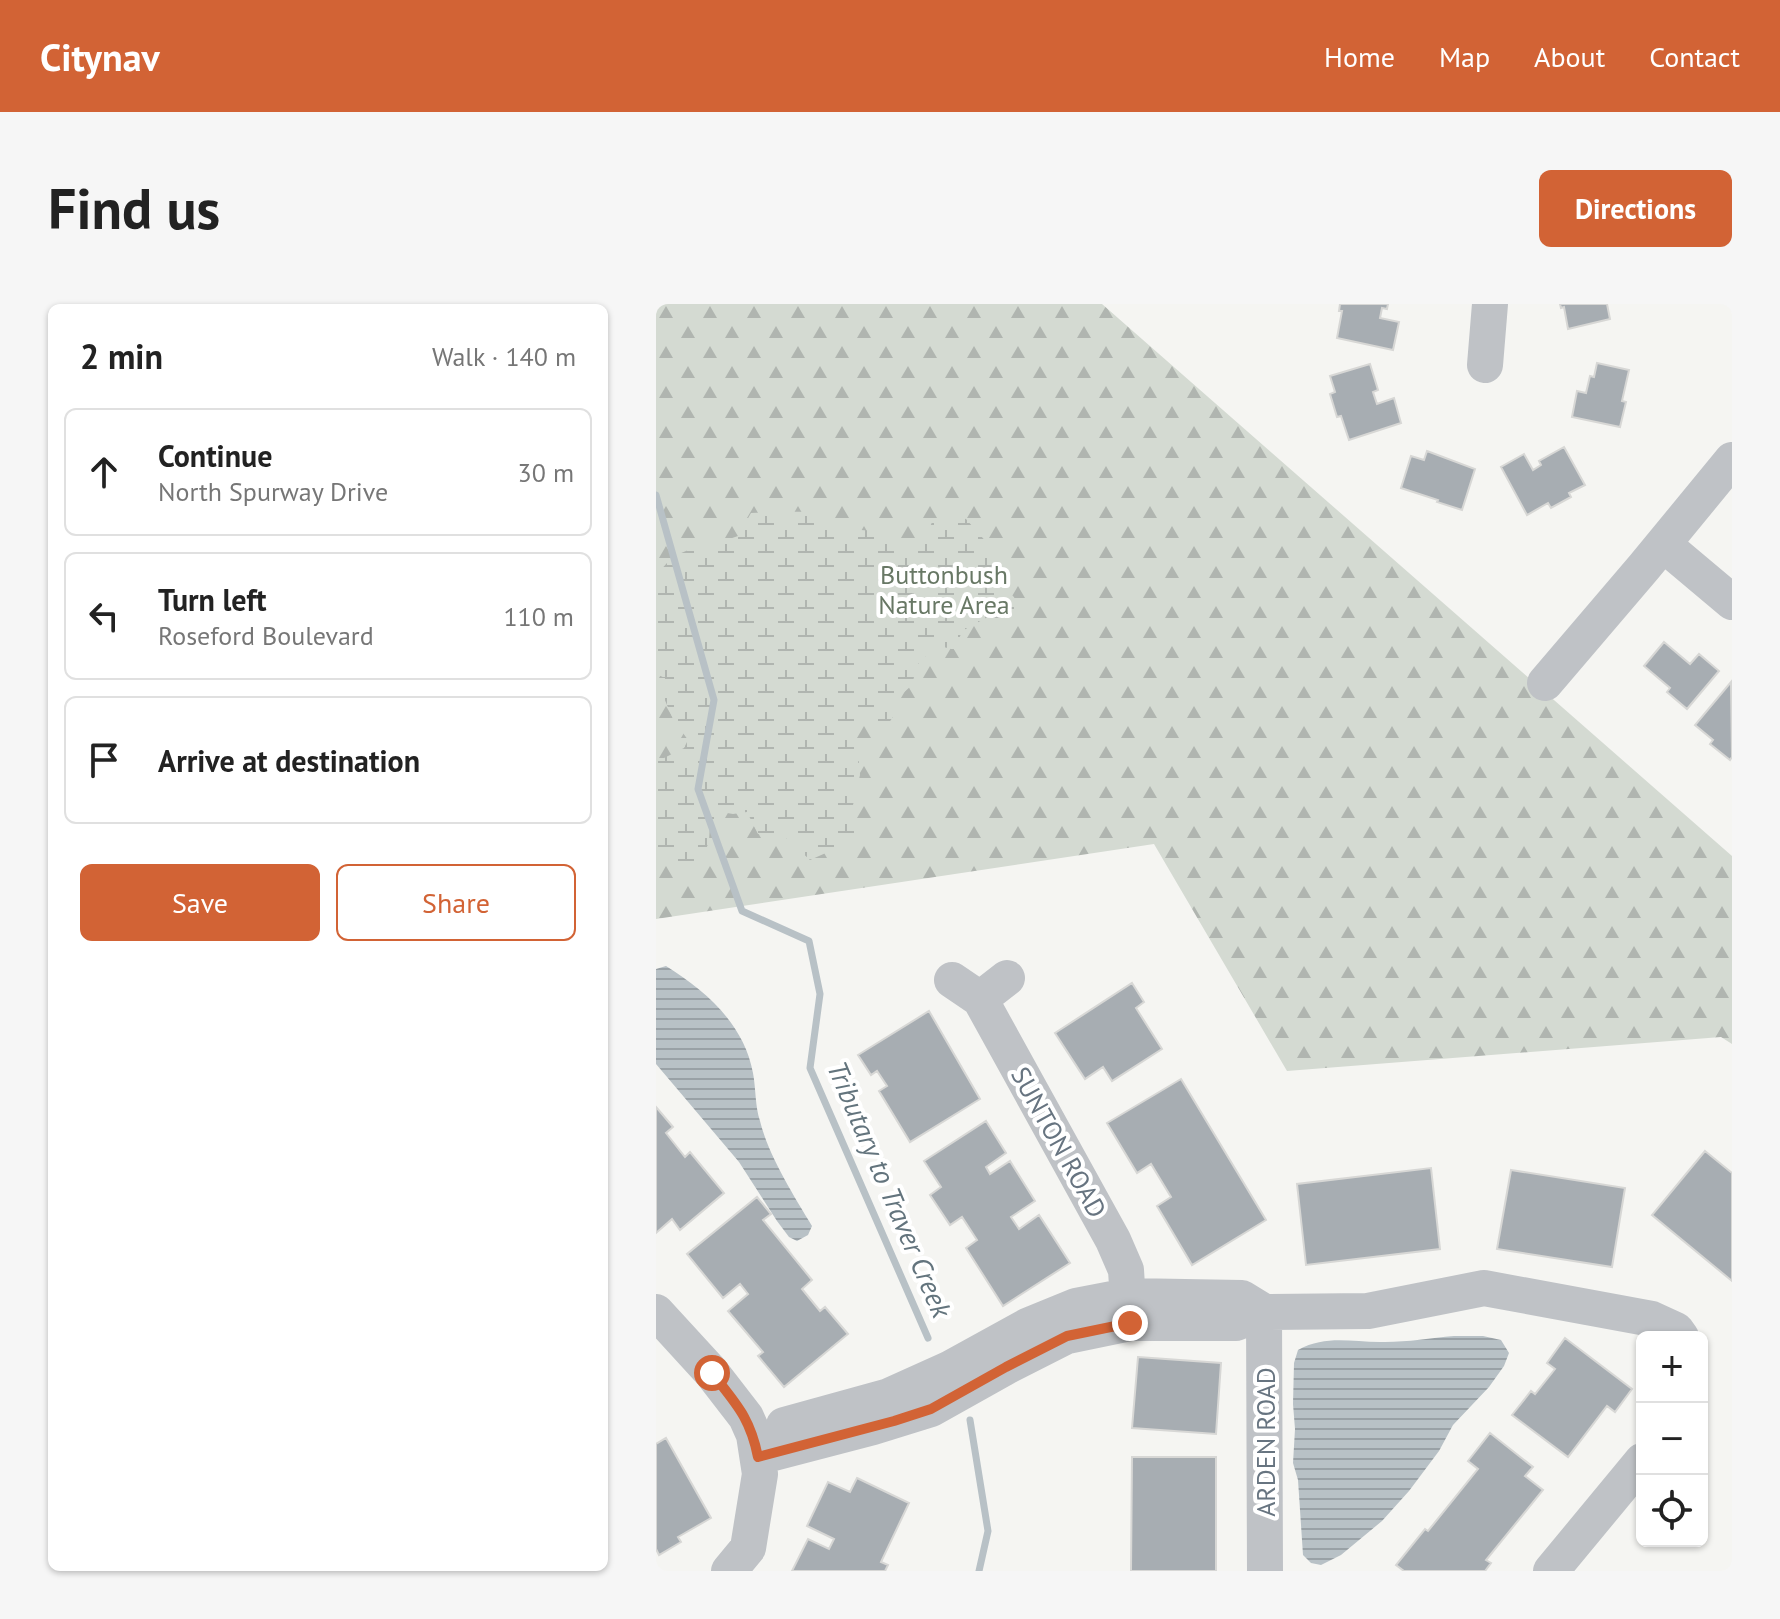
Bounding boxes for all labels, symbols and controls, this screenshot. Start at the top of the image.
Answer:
text: Citynav [40,32,160,81]
text: Home [1324,38,1395,75]
text: Map [1439,38,1490,75]
text: About [1534,38,1605,75]
text: Contact [1649,38,1740,75]
button: Directions [1539,170,1732,247]
text: Find us [48,172,220,244]
text: 2 min [80,334,163,378]
text: Walk · 140 m [432,340,576,373]
text: Continue [158,436,272,475]
icon: ahead [82,450,126,494]
text: 30 m [518,456,574,489]
text: North Spurway Drive [158,475,388,508]
park label: Buttonbush Nature Area [878,558,1010,621]
text: Turn left [158,580,266,619]
icon: left [82,594,126,638]
text: 110 m [503,600,574,633]
text: Roseford Boulevard [158,619,374,652]
icon: arrive [82,738,126,782]
text: Arrive at destination [158,741,420,780]
button: Save [80,864,320,941]
button: Share [336,864,576,941]
water label: Tributary to Traver Creek [819,1055,961,1324]
street label: SUNTON ROAD [1004,1061,1114,1223]
route end [1112,1305,1148,1341]
map controls [1636,1331,1708,1547]
button: + [1636,1331,1708,1403]
route start [694,1355,730,1391]
street label: ARDEN ROAD [1249,1367,1282,1517]
button: − [1636,1403,1708,1475]
button: locate [1636,1475,1708,1547]

